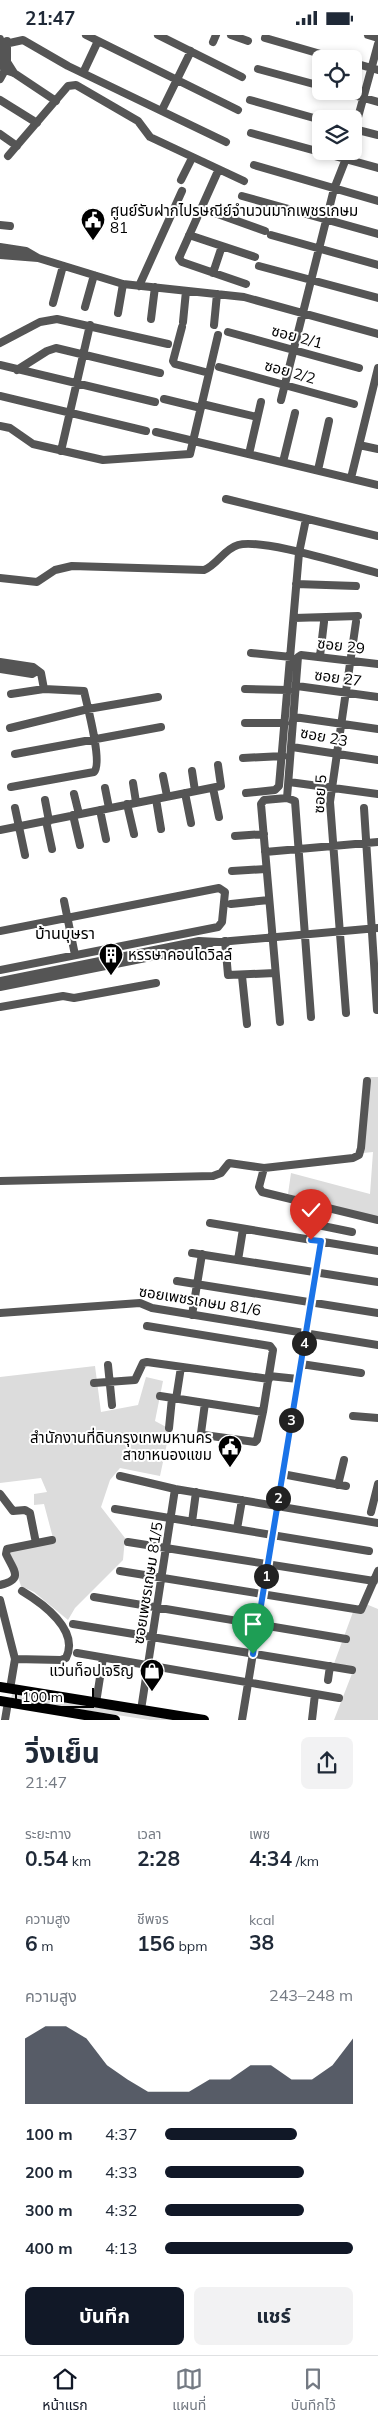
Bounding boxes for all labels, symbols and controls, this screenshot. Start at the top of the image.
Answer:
text: 21:47 [25,6,75,30]
map controls [312,50,362,160]
button: locate [312,50,362,100]
button: layers [312,110,362,160]
place label: ศูนย์รับฝากไปรษณีย์จำนวนมากเพชรเกษม 81 [110,201,358,237]
public building icon: ศูนย์รับฝากไปรษณีย์จำนวนมากเพชรเกษม 81 [80,207,106,241]
street label: ซอย 2/1 [270,321,325,352]
street label: ซอย 2/2 [262,355,318,388]
street label: ซอย 29 [316,633,366,658]
street label: ซอย 27 [313,665,363,690]
street label: ซอย 23 [299,723,349,750]
street label: ซอย 5 [309,774,330,814]
district label: บ้านบุษรา [35,923,95,943]
building icon: หรรษาคอนโดวิลล์ [98,942,124,976]
place label: หรรษาคอนโดวิลล์ [128,945,232,964]
pin [290,1189,332,1240]
icon: check [297,1196,325,1224]
street label: ซอยเพชรเกษม 81/6 [138,1281,263,1320]
pin: 4 [292,1331,316,1355]
text: 4 [300,1334,309,1352]
pin: 3 [278,1407,304,1433]
text: 3 [287,1411,296,1429]
place label: สำนักงานที่ดินกรุงเทพมหานคร สาขาหนองแขม [30,1427,212,1464]
public building icon: สำนักงานที่ดินกรุงเทพมหานคร สาขาหนองแขม [217,1434,243,1468]
pin: 2 [266,1485,290,1511]
text: 2 [274,1489,283,1507]
street label: ซอยเพชรเกษม 81/5 [128,1520,167,1645]
pin: 1 [254,1563,278,1589]
text: 1 [262,1567,271,1585]
pin [232,1603,274,1654]
icon: arrive [239,1610,267,1638]
shop icon: แว่นท็อปเจริญ [139,1658,165,1692]
place label: แว่นท็อปเจริญ [49,1661,134,1680]
scale bar [15,1685,94,1708]
text: 100 m [22,1688,63,1706]
text: วิ่งเย็น [25,1735,100,1770]
button: share [301,1737,353,1789]
text: 21:47 [25,1772,67,1792]
text: ระยะทาง [25,1825,71,1843]
text: เวลา [137,1825,162,1843]
text: เพซ [249,1825,270,1843]
text: 0.54 [25,1845,68,1871]
text: 2:28 [137,1845,180,1871]
text: 4:34 [249,1845,292,1871]
text: km [68,1852,91,1870]
text: /km [292,1852,319,1870]
text: ความสูง [25,1910,70,1928]
text: ชีพจร [137,1910,169,1928]
text: kcal [249,1911,275,1929]
text: 38 [249,1929,274,1955]
text: 6 [25,1930,38,1956]
text: 156 [137,1930,175,1956]
text: m [38,1937,54,1955]
text: bpm [175,1937,208,1955]
text: 243–248 m [269,1985,353,2005]
text: ความสูง [25,1986,77,2006]
text: 100 m [25,2124,73,2144]
text: 4:37 [105,2124,137,2144]
text: 200 m [25,2162,73,2182]
text: 4:33 [105,2162,137,2182]
text: 300 m [25,2200,73,2220]
text: 4:32 [105,2200,137,2220]
text: 400 m [25,2238,73,2258]
text: 4:13 [105,2238,137,2258]
button: บันทึก [25,2287,184,2345]
button: แชร์ [194,2287,353,2345]
tab: หน้าแรก [42,2365,88,2416]
tab: แผนที่ [172,2365,206,2416]
tab: บันทึกไว้ [291,2365,336,2416]

